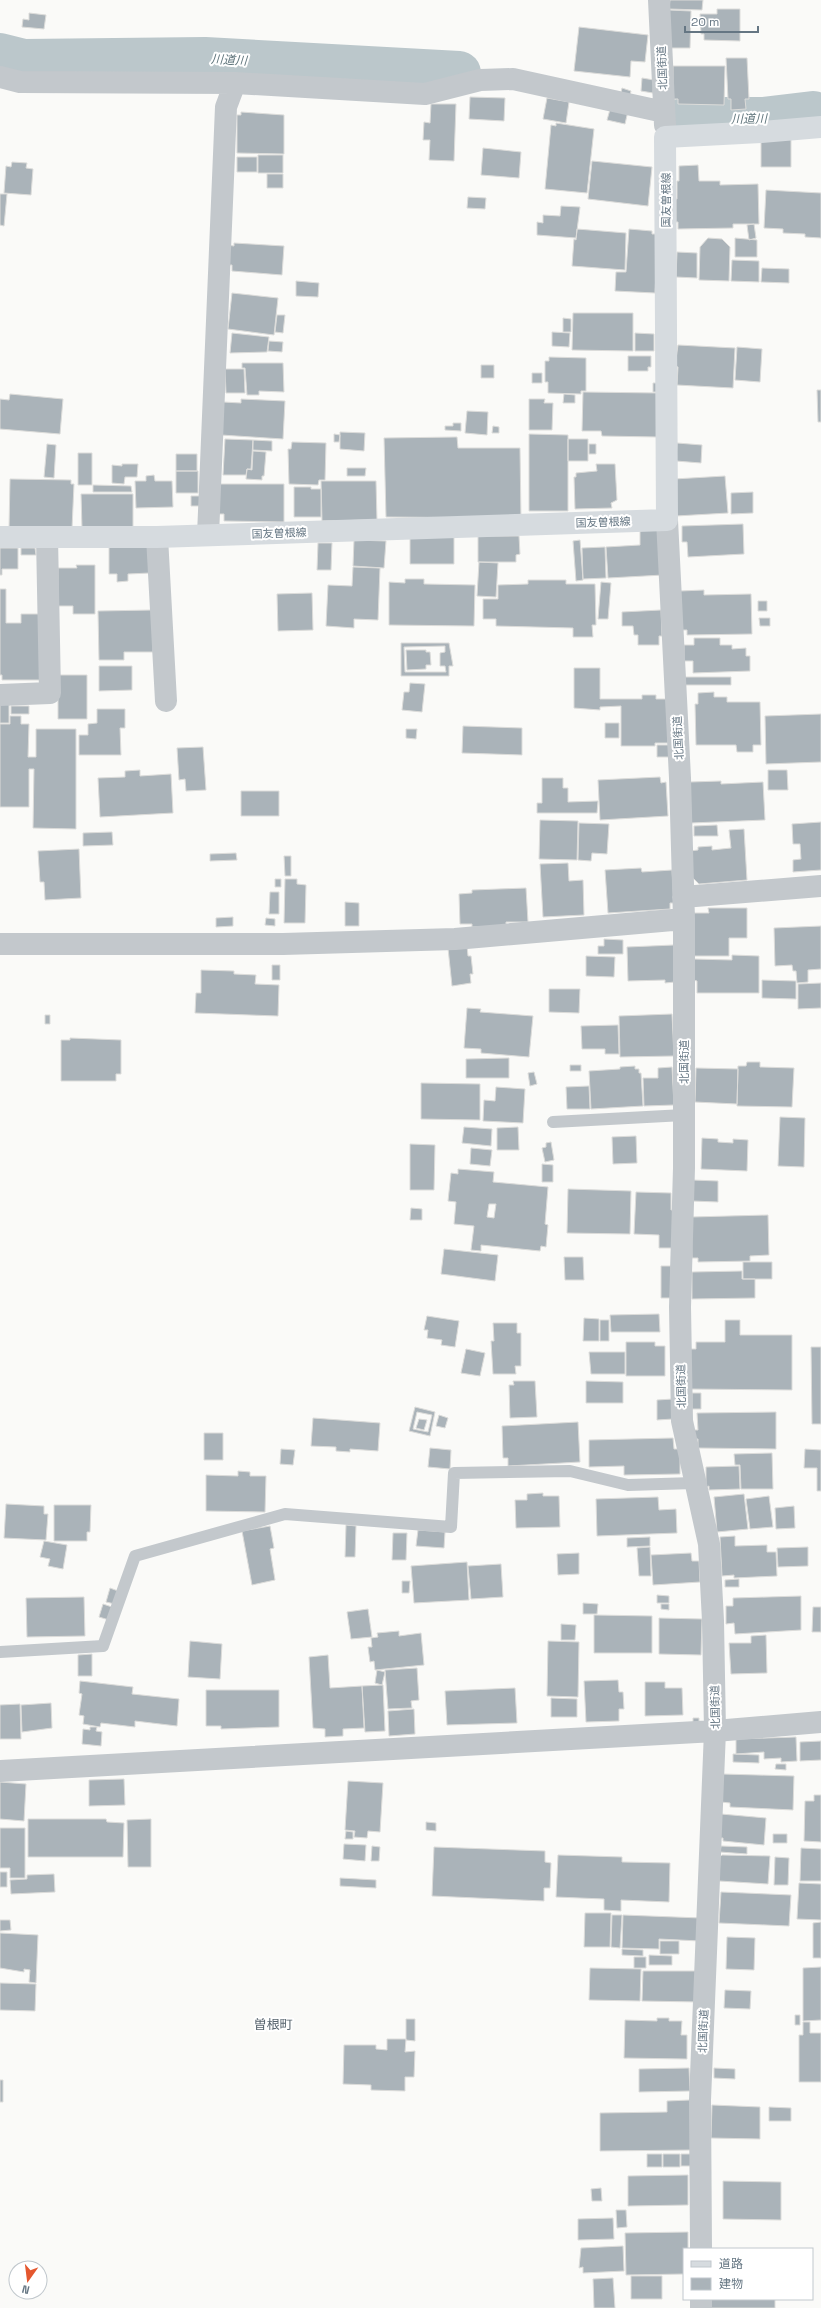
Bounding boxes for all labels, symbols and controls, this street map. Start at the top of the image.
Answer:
scale bar [685,8,758,34]
text: 20 m [691,14,719,30]
street label: 北国街道 [654,46,670,90]
water label: 川道川 [211,51,249,69]
water label: 川道川 [731,111,769,127]
street label: 国友曽根線 [659,173,673,228]
street label: 国友曽根線 [575,514,631,530]
street label: 国友曽根線 [251,525,307,541]
street label: 北国街道 [670,716,686,760]
street label: 北国街道 [677,1040,691,1084]
street label: 北国街道 [674,1364,688,1408]
street label: 北国街道 [708,1685,722,1729]
street label: 北国街道 [695,2009,711,2053]
district label: 曽根町 [253,2016,293,2033]
legend [683,2248,813,2300]
text: 道路 [719,2256,743,2272]
north arrow [8,2260,48,2300]
text: 建物 [719,2276,743,2292]
text: N [20,2282,31,2297]

